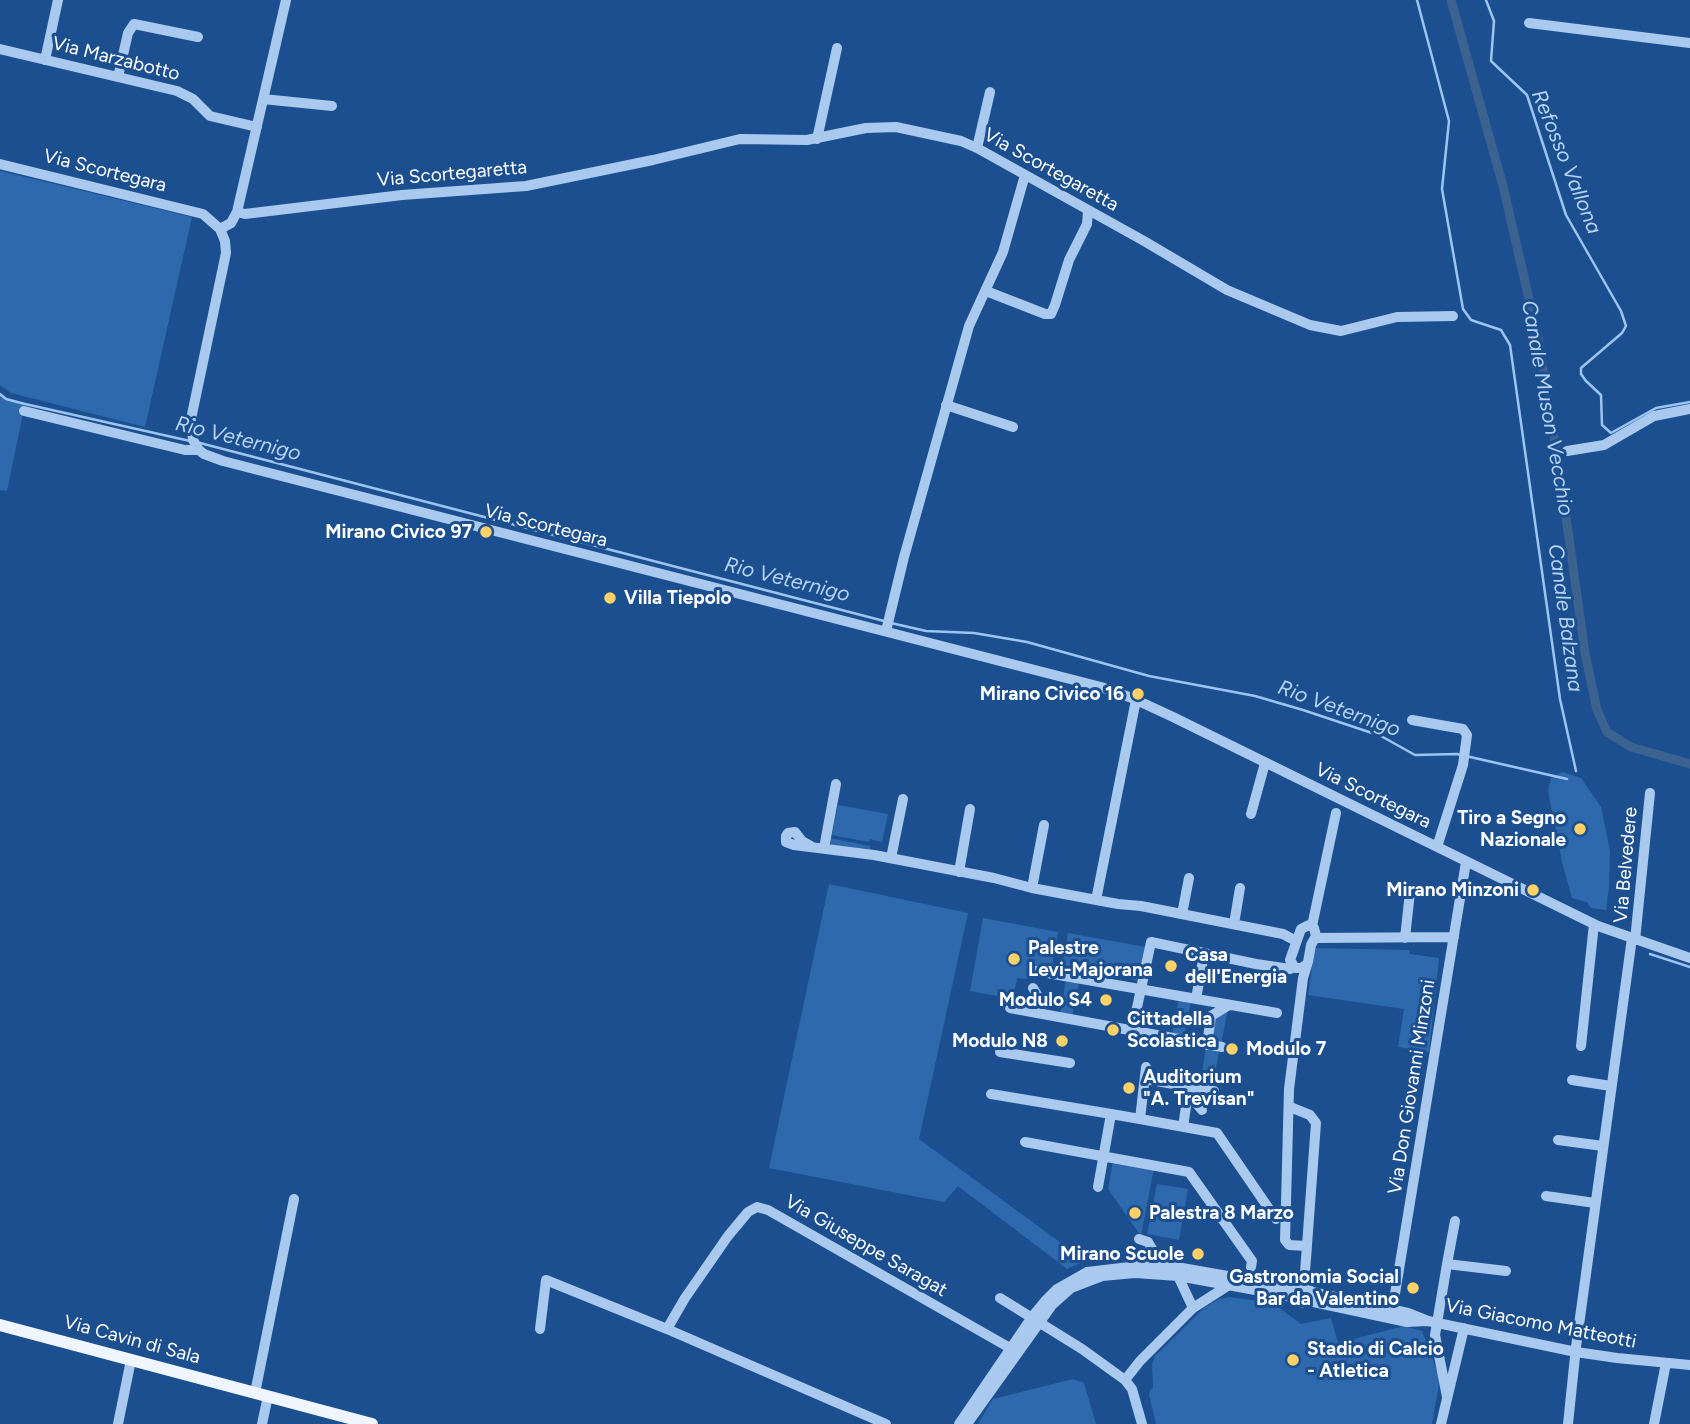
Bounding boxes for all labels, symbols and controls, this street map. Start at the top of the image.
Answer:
street label: Via Marzabotto [50,32,182,86]
water label: Refosso Vallona [1526,86,1606,238]
street label: Via Scortegaretta [980,124,1122,216]
street label: Via Scortegara [41,145,169,197]
street label: Via Scortegaretta [376,156,528,192]
water label: Canale Muson Vecchio [1516,298,1578,518]
water label: Rio Veternigo [173,411,303,467]
street label: Via Scortegara [482,500,610,552]
place label: Mirano Civico 97 [325,521,472,543]
marker: Mirano Civico 97 [478,524,494,540]
water label: Canale Balzana [1542,542,1588,694]
water label: Rio Veternigo [722,552,852,608]
place label: Villa Tiepolo [624,587,731,609]
marker: Villa Tiepolo [602,590,618,606]
water label: Rio Veternigo [1274,675,1404,743]
place label: Mirano Civico 16 [980,683,1124,705]
marker: Mirano Civico 16 [1130,686,1146,702]
street label: Via Scortegara [1311,758,1435,834]
street label: Via Belvedere [1610,806,1642,924]
place label: Tiro a Segno Nazionale [1457,807,1566,851]
marker: Tiro a Segno Nazionale [1572,821,1588,837]
place label: Mirano Minzoni [1386,879,1519,901]
marker: Mirano Minzoni [1525,882,1541,898]
place label: Palestre Levi-Majorana [1028,937,1153,981]
place label: Casa dell'Energia [1185,944,1287,988]
marker: Palestre Levi-Majorana [1006,951,1022,967]
marker: Casa dell'Energia [1163,958,1179,974]
street label: Via Don Giovanni Minzoni [1384,978,1440,1196]
place label: Modulo S4 [999,989,1092,1011]
marker: Modulo S4 [1098,992,1114,1008]
place label: Cittadella Scolastica [1127,1008,1217,1052]
marker: Cittadella Scolastica [1105,1022,1121,1038]
place label: Modulo N8 [952,1030,1048,1052]
marker: Modulo N8 [1054,1033,1070,1049]
place label: Modulo 7 [1246,1038,1326,1060]
marker: Modulo 7 [1224,1041,1240,1057]
place label: Auditorium "A. Trevisan" [1143,1066,1254,1110]
marker: Auditorium "A. Trevisan" [1121,1080,1137,1096]
street label: Via Giuseppe Saragat [781,1190,951,1302]
place label: Palestra 8 Marzo [1149,1202,1294,1224]
marker: Palestra 8 Marzo [1127,1205,1143,1221]
place label: Mirano Scuole [1060,1243,1184,1265]
marker: Mirano Scuole [1190,1246,1206,1262]
place label: Gastronomia Social Bar da Valentino [1229,1266,1399,1310]
marker: Gastronomia Social Bar da Valentino [1405,1280,1421,1296]
street label: Via Giacomo Matteotti [1444,1294,1638,1354]
street label: Via Cavin di Sala [61,1311,203,1369]
place label: Stadio di Calcio - Atletica [1307,1338,1444,1382]
marker: Stadio di Calcio - Atletica [1285,1352,1301,1368]

